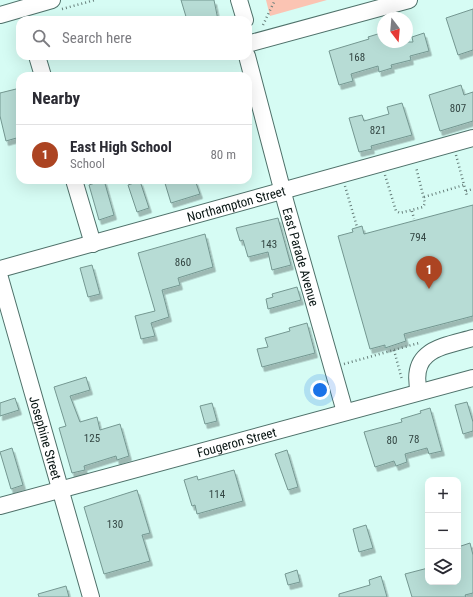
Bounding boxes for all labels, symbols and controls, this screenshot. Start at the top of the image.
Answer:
north arrow [377,12,413,48]
search box [16,16,252,60]
icon: search [30,27,52,49]
text: Search here [62,29,132,47]
house number: 168 [349,51,365,64]
text: Nearby [32,88,80,108]
house number: 807 [450,102,466,115]
house number: 821 [370,124,386,137]
text: East High School [70,138,172,156]
text: 1 [42,147,48,162]
text: 80 m [210,147,236,162]
text: School [70,156,105,171]
street label: Northampton Street [185,183,287,224]
street label: East Parade Avenue [280,206,322,308]
house number: 794 [410,231,427,244]
house number: 143 [261,238,277,251]
house number: 860 [175,256,191,269]
pin: 1 [416,256,442,289]
your location [310,380,330,400]
street label: Josephine Street [26,394,65,481]
street label: Fougeron Street [195,424,278,460]
house number: 125 [84,432,100,445]
house number: 78 [409,433,419,446]
house number: 80 [387,434,397,447]
map controls [425,477,461,585]
button: + [425,477,461,513]
house number: 114 [209,488,226,501]
button: − [425,513,461,549]
house number: 130 [107,518,123,531]
button: layers [425,549,461,585]

